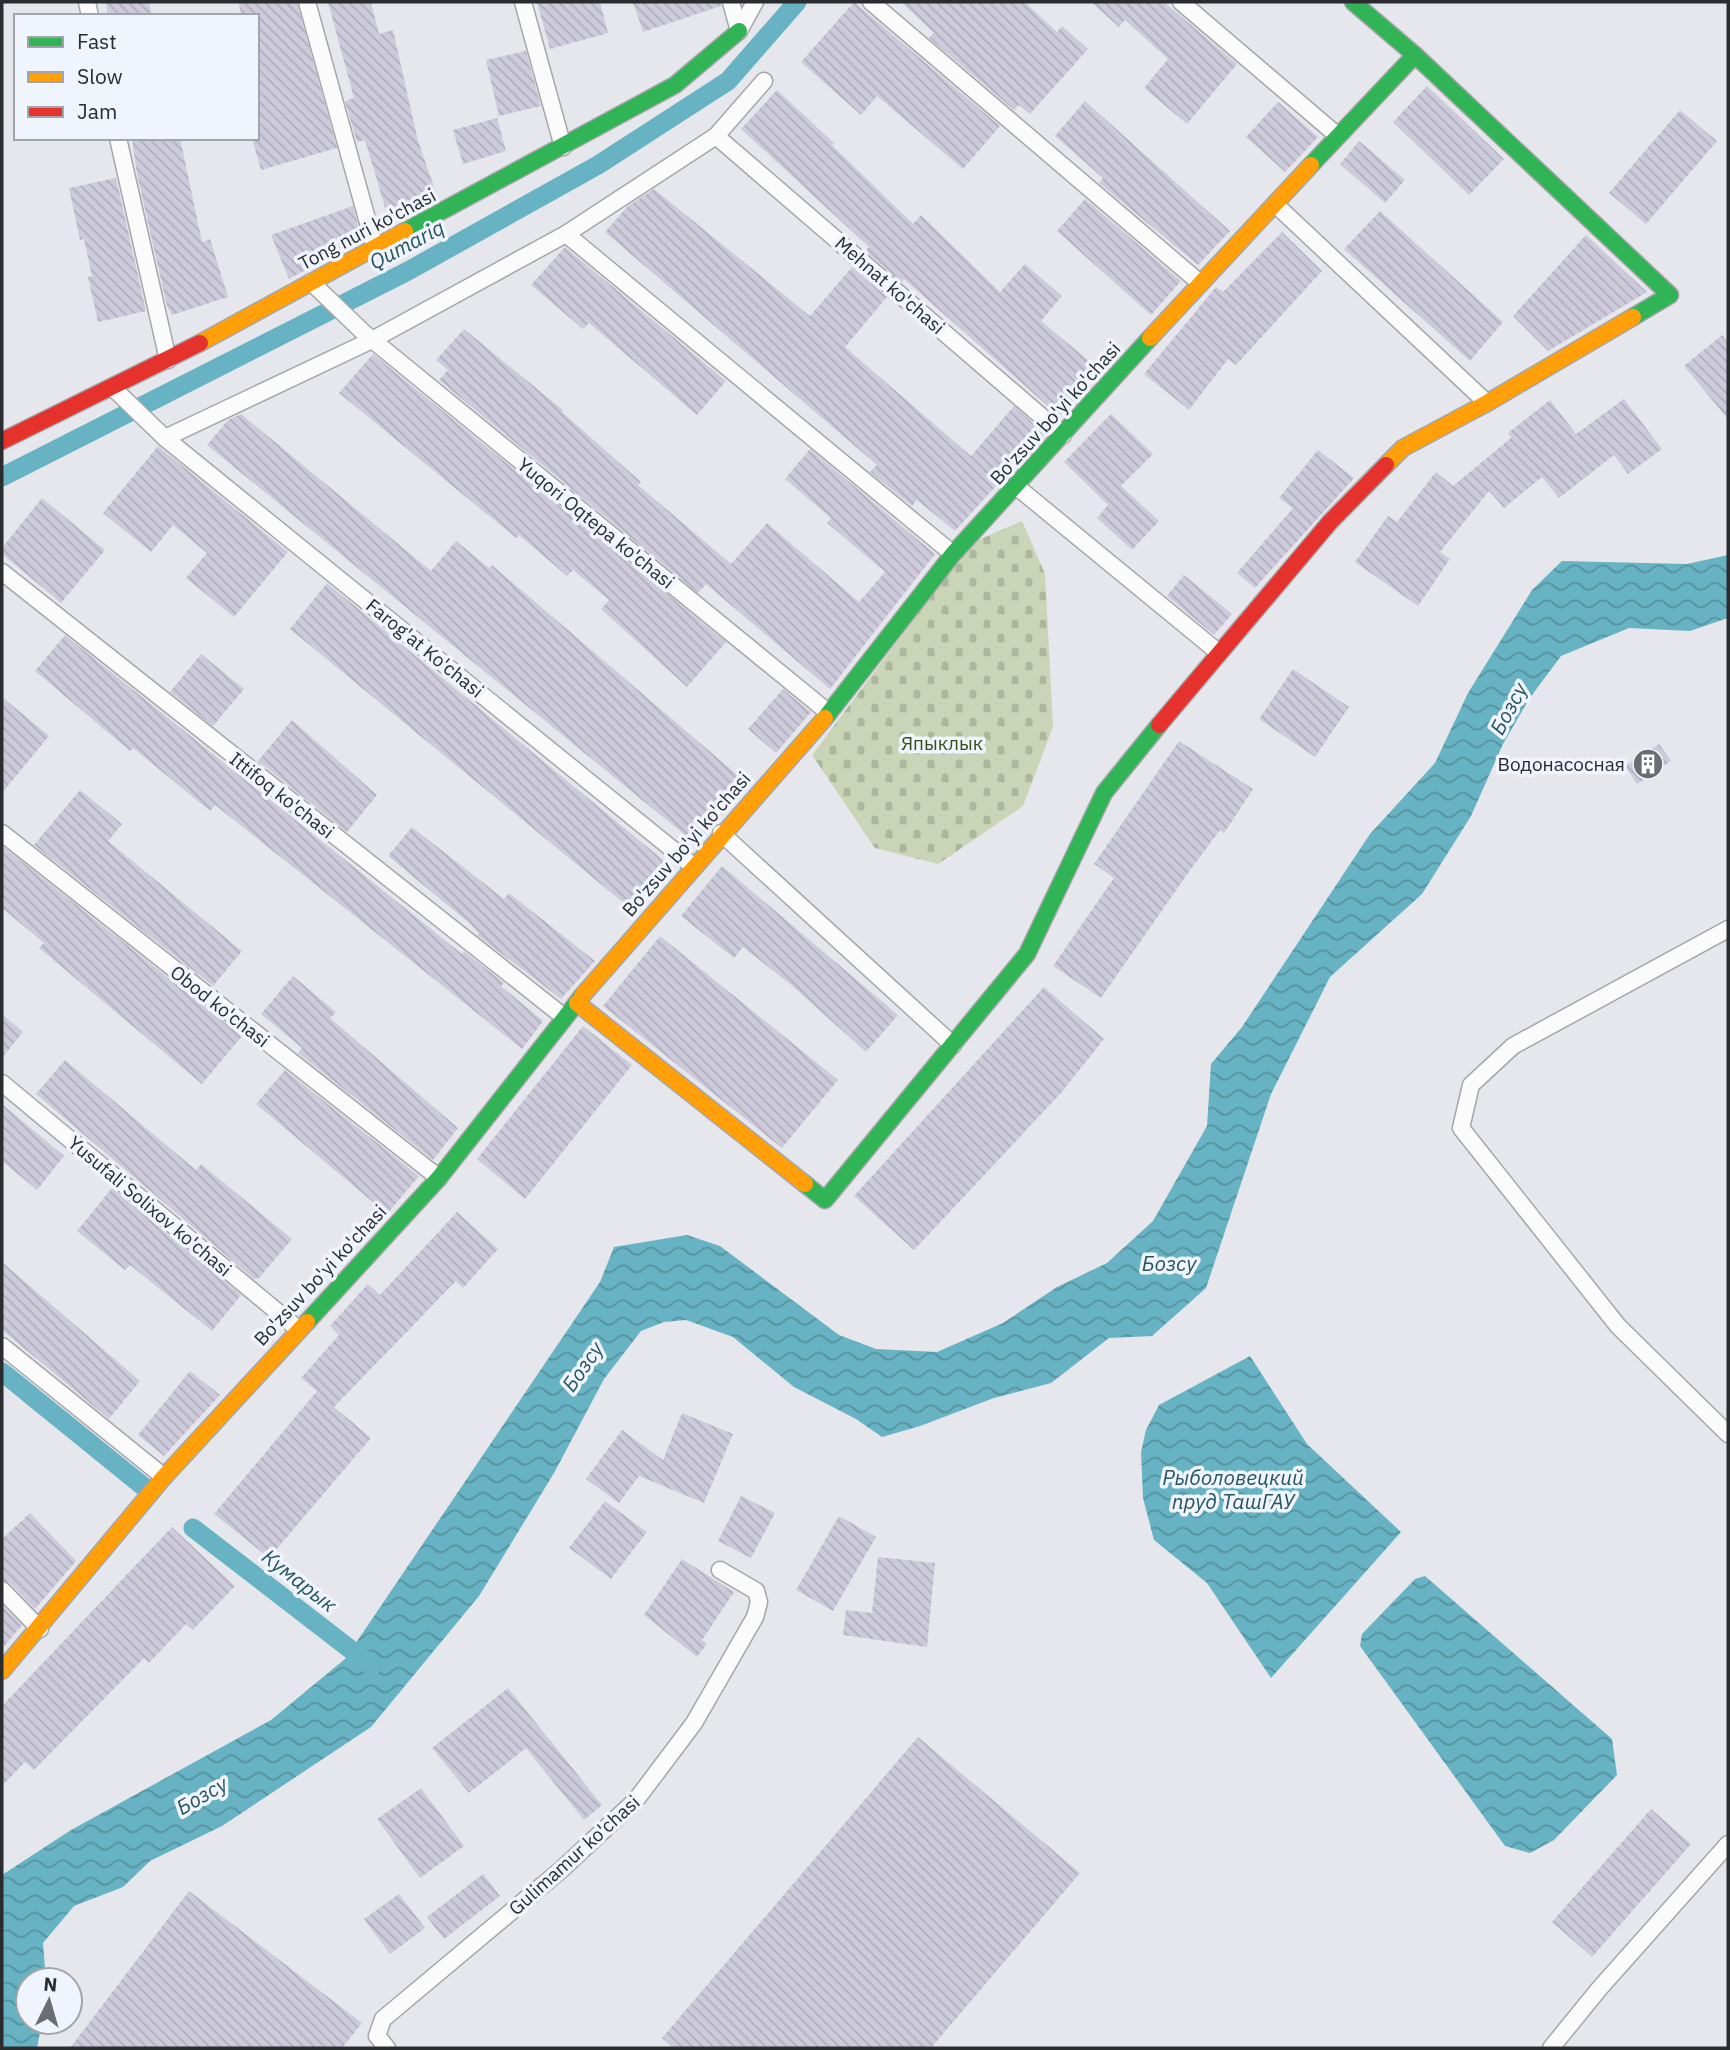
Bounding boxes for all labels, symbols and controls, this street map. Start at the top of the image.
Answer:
legend [14,14,259,140]
text: Fast [77,27,117,55]
text: Slow [77,62,123,90]
text: Jam [77,97,117,125]
street label: Tong nuri ko'chasi [294,183,440,275]
water label: Qumariq [364,213,449,276]
street label: Mehnat ko'chasi [830,231,950,339]
street label: Bo'zsuv bo'yi ko'chasi [985,337,1125,489]
street label: Yuqori Oqtepa ko'chasi [513,452,679,594]
street label: Farog'at Ko'chasi [361,593,489,703]
water label: Бозсу [1483,677,1534,739]
park label: Япыклык [901,731,983,755]
street label: Ittifoq ko'chasi [225,747,339,843]
building icon: Водонасосная [1631,747,1665,781]
place label: Водонасосная [1498,752,1625,776]
street label: Bo'zsuv bo'yi ko'chasi [617,767,755,921]
street label: Obod ko'chasi [166,960,274,1052]
street label: Yusufali Solixov ko'chasi [63,1131,237,1281]
street label: Bo'zsuv bo'yi ko'chasi [249,1200,391,1350]
water label: Бозсу [1142,1249,1197,1277]
water label: Бозсу [555,1335,610,1397]
water label: Рыболовецкий пруд ТашГАУ [1162,1463,1304,1515]
water label: Кумарык [256,1542,343,1619]
water label: Бозсу [171,1769,233,1821]
street label: Gulimamur ko'chasi [503,1790,645,1920]
north arrow [14,1966,84,2036]
text: N [43,1972,58,1997]

